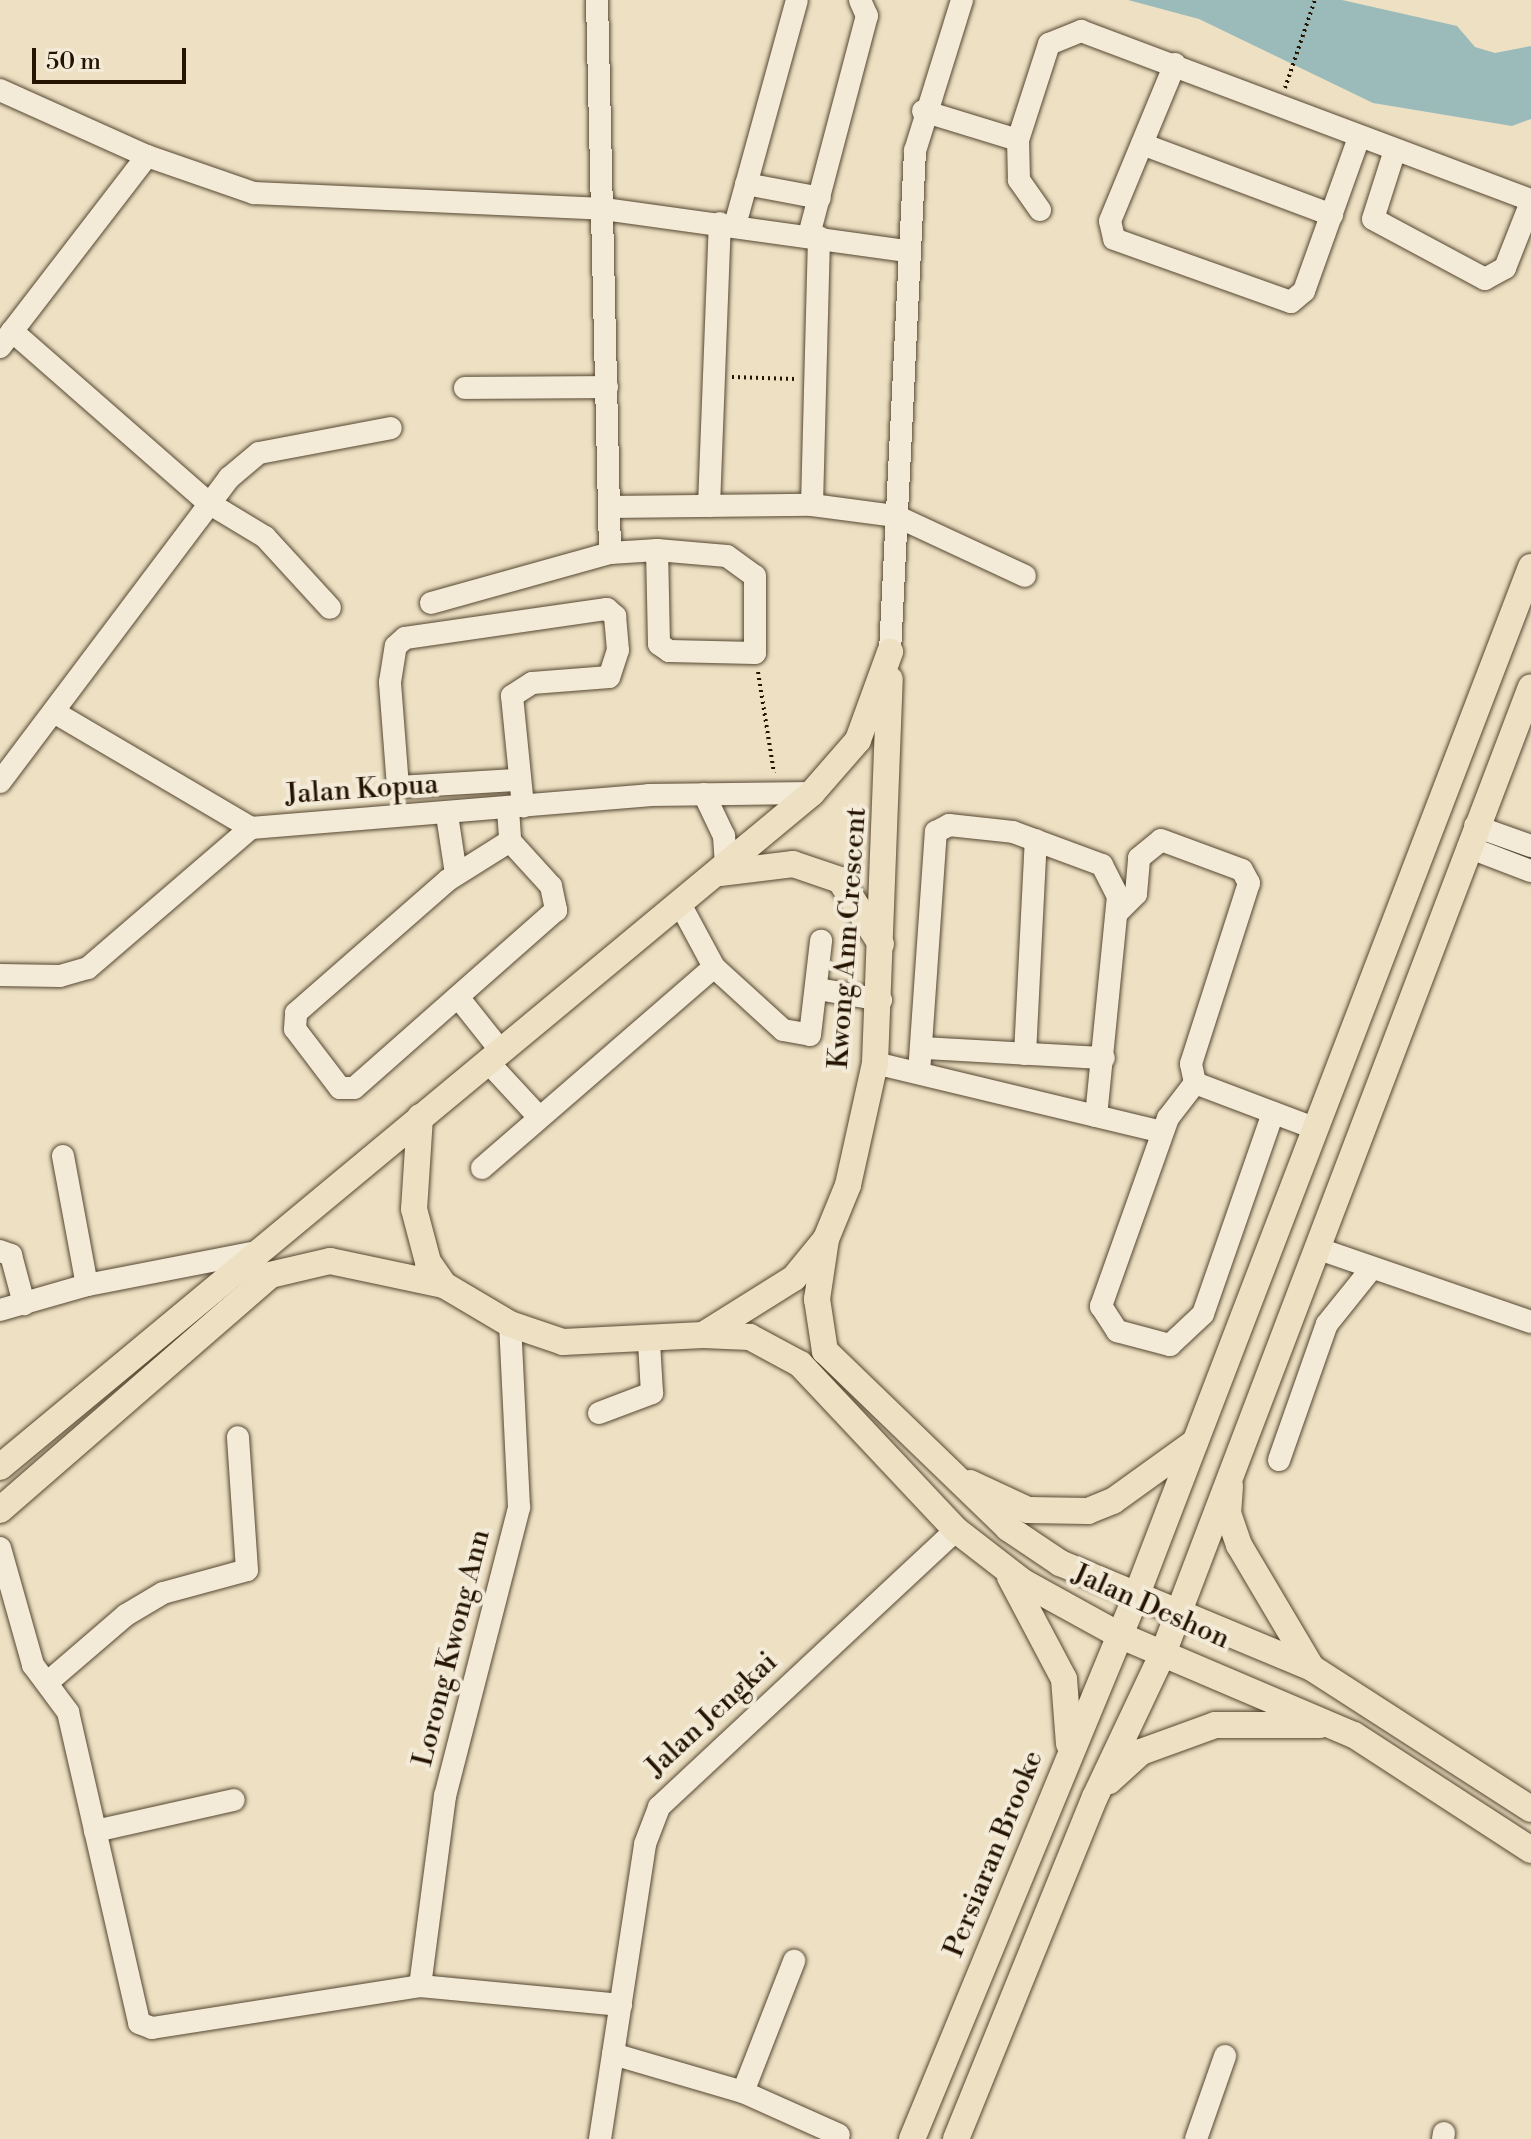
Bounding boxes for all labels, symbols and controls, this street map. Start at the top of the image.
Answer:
scale bar [36,32,190,82]
text: 50 m [46,47,101,77]
street label: Jalan Kopua [284,768,440,812]
street label: Kwong Ann Crescent [822,806,874,1070]
street label: Lorong Kwong Ann [406,1526,498,1770]
street label: Jalan Deshon [1067,1557,1235,1657]
street label: Jalan Jengkai [639,1646,785,1784]
street label: Persiaran Brooke [937,1746,1051,1962]

